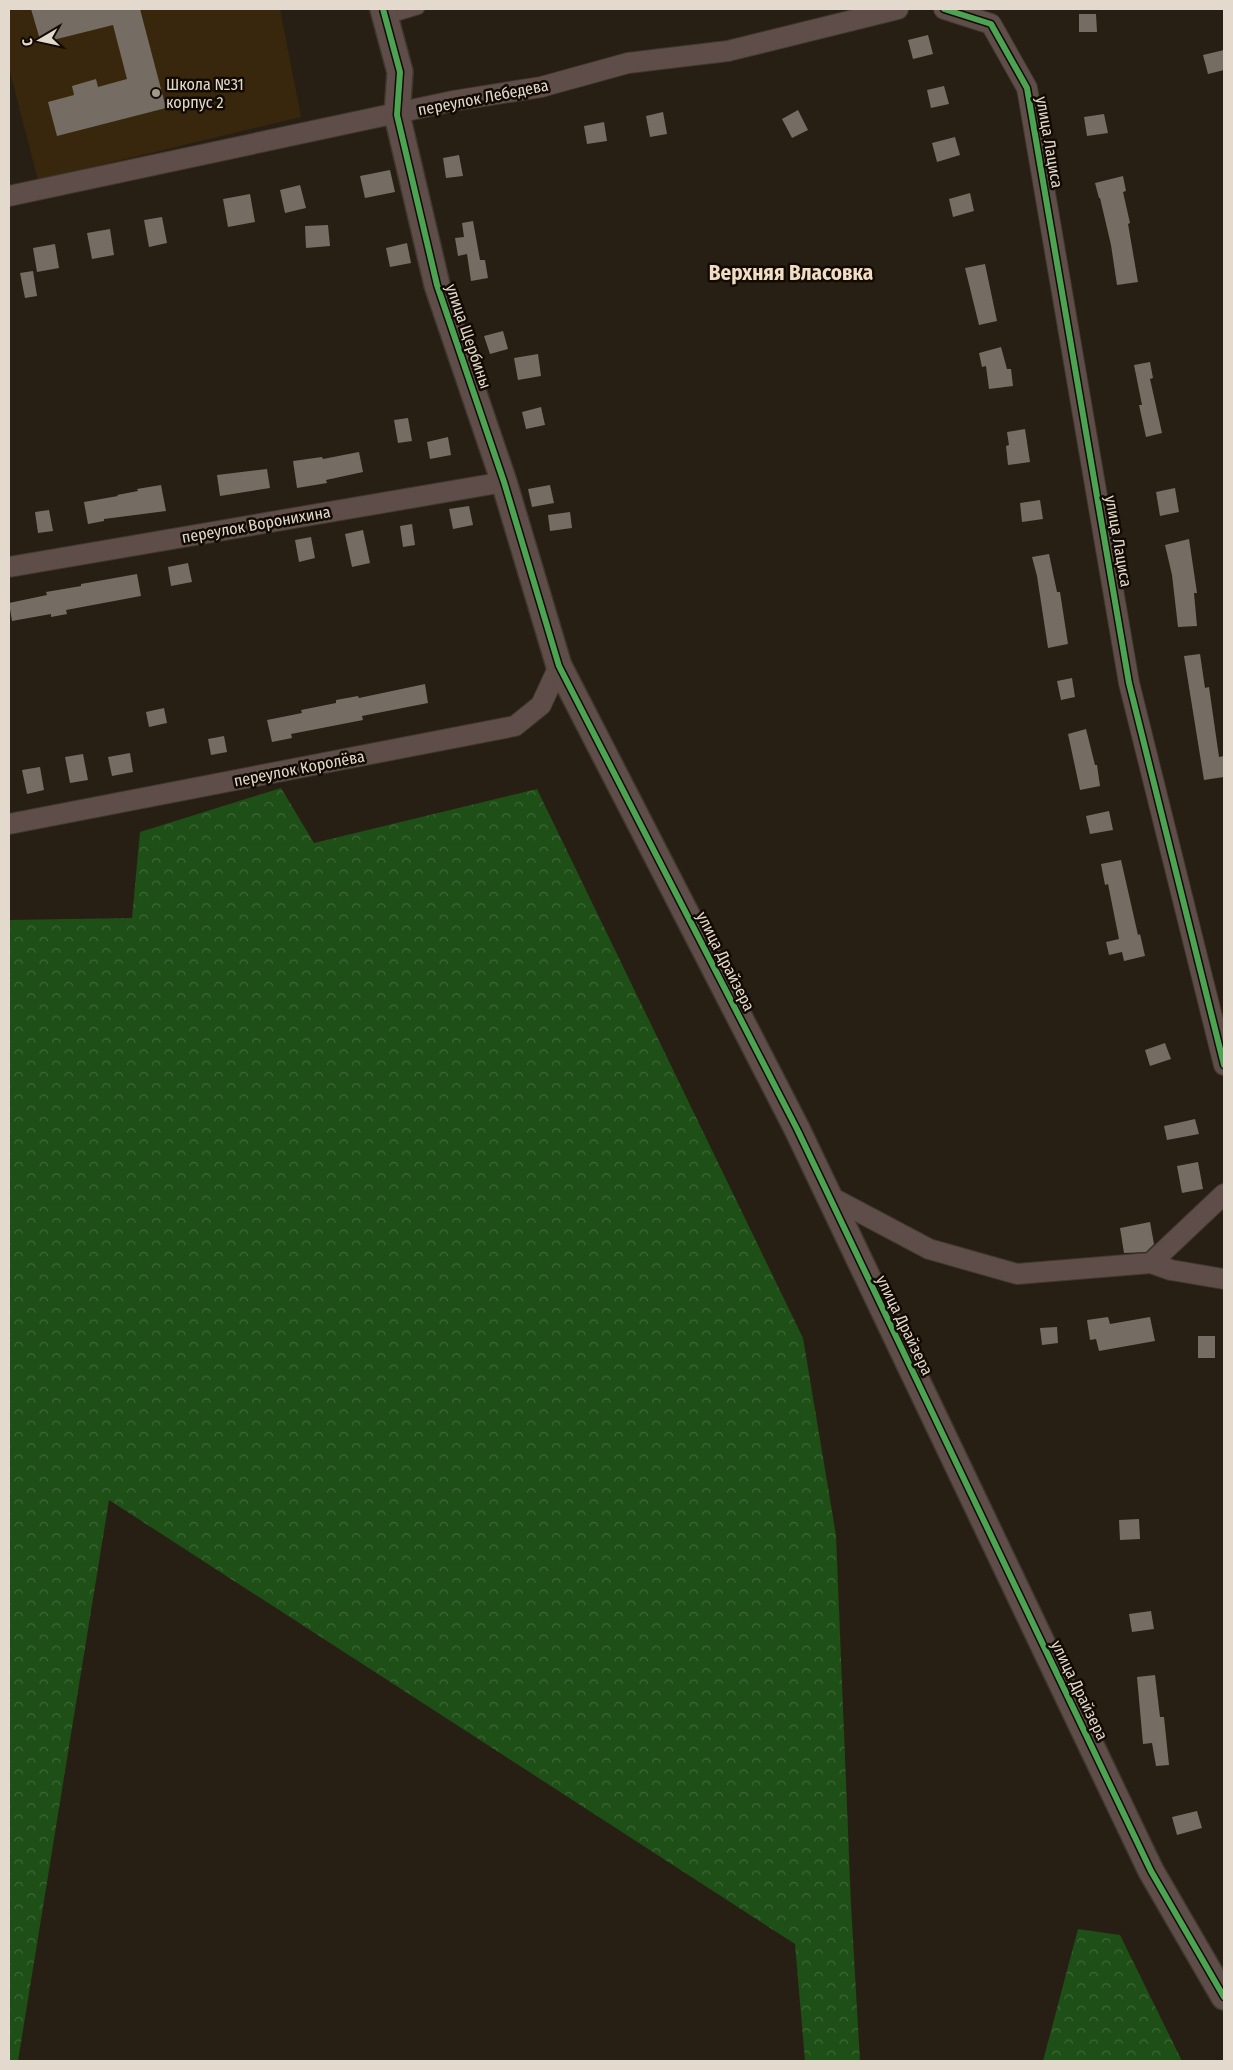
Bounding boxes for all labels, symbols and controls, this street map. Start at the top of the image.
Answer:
north arrow [15,15,65,65]
text: С [19,36,37,47]
place label: Школа №31 корпус 2 [166,75,244,112]
street label: переулок Лебедева [416,75,550,119]
marker: Школа №31 корпус 2 [150,87,162,99]
street label: улица Лациса [1032,95,1067,190]
district label: Верхняя Власовка [709,260,873,286]
street label: улица Щербины [442,281,495,391]
street label: улица Лациса [1101,494,1136,589]
street label: переулок Воронихина [180,502,332,547]
street label: переулок Королёва [232,746,366,791]
street label: улица Драйзера [692,908,759,1014]
street label: улица Драйзера [872,1272,937,1378]
street label: улица Драйзера [1047,1637,1112,1743]

